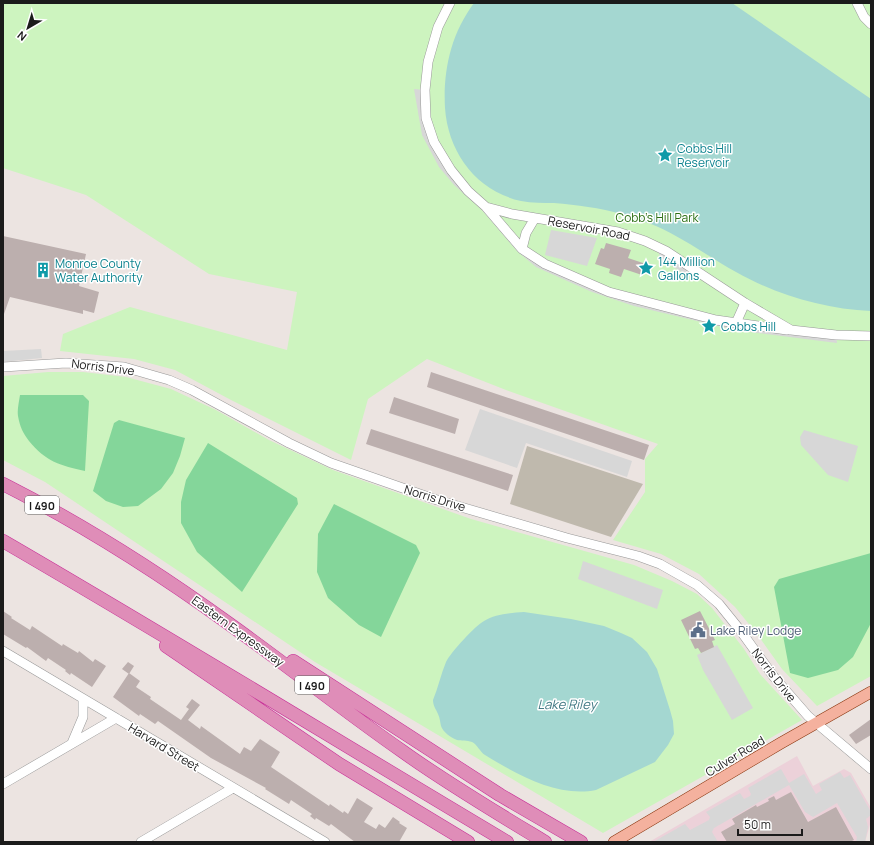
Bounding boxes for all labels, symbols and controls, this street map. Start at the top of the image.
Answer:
north arrow [8,8,48,48]
text: N [14,28,29,45]
place label: Cobbs Hill Reservoir [677,140,732,171]
place icon: Cobbs Hill Reservoir [656,146,674,164]
park label: Cobb's Hill Park [616,209,699,226]
street label: Reservoir Road [547,212,631,244]
place label: 144 Million Gallons [658,253,715,284]
place label: Monroe County Water Authority [55,255,143,286]
place icon: 144 Million Gallons [637,259,655,277]
building icon: Monroe County Water Authority [34,261,52,279]
place icon: Cobbs Hill [700,317,718,335]
place label: Cobbs Hill [721,318,776,335]
street label: Norris Drive [70,355,136,379]
street label: Norris Drive [402,481,468,515]
road number: I 490 [25,496,59,514]
street label: Eastern Expressway [188,592,288,671]
public building icon: Lake Riley Lodge [689,621,707,639]
place label: Lake Riley Lodge [710,622,801,639]
street label: Norris Drive [748,645,800,705]
road number: I 490 [295,676,329,694]
water label: Lake Riley [538,695,599,713]
street label: Harvard Street [125,719,203,775]
street label: Culver Road [702,732,768,780]
scale bar [738,811,802,837]
text: 50 m [744,816,771,833]

